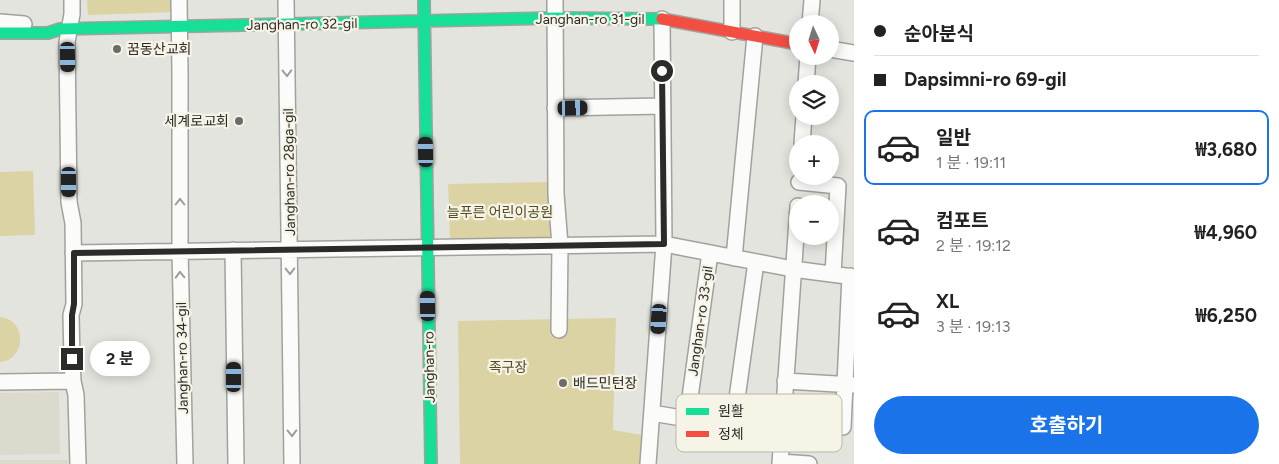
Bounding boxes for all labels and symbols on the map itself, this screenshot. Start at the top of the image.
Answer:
street label: Janghan-ro 31-gil [535,11,645,28]
street label: Janghan-ro 32-gil [246,15,358,34]
north arrow [789,15,839,65]
place label: 꿈동산교회 [127,41,191,58]
car [60,42,75,72]
marker: 꿈동산교회 [111,43,123,55]
route start [651,60,673,82]
one-way arrow [282,70,292,77]
car [557,100,588,116]
street label: Janghan-ro 28ga-gil [280,108,299,236]
place label: 세계로교회 [165,113,229,130]
marker: 세계로교회 [233,115,245,127]
car [418,137,433,167]
car [61,167,76,197]
one-way arrow [175,198,185,206]
park label: 늘푸른 어린이공원 [447,204,553,221]
street label: Janghan-ro 33-gil [684,265,717,377]
one-way arrow [285,267,295,275]
one-way arrow [175,271,185,279]
car [420,291,435,321]
street label: Janghan-ro 34-gil [173,302,192,414]
car [650,304,667,334]
street label: Janghan-ro [420,331,439,403]
callout: 2 분 [90,342,150,376]
route end [61,348,83,370]
park label: 족구장 [489,359,527,376]
car [226,362,241,392]
place label: 배드민턴장 [573,375,638,392]
marker: 배드민턴장 [557,377,569,389]
legend [676,394,842,452]
text: 원활 [718,403,744,420]
text: 정체 [718,426,744,443]
one-way arrow [287,430,297,437]

